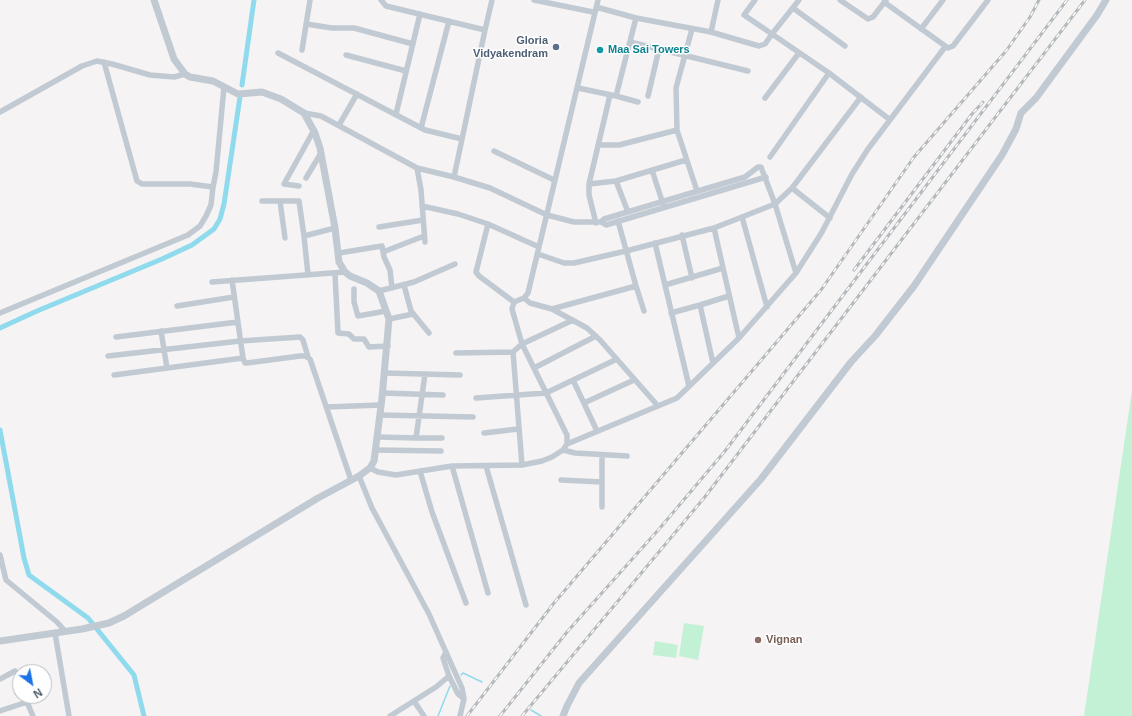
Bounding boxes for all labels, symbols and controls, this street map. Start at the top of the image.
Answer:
place label: Gloria Vidyakendram [473,34,548,60]
marker: Gloria Vidyakendram [551,42,561,52]
place label: Maa Sai Towers [608,43,690,57]
marker: Maa Sai Towers [595,45,605,55]
place label: Vignan [766,633,802,647]
marker: Vignan [753,635,763,645]
north arrow [12,664,52,704]
text: N [31,686,44,701]

